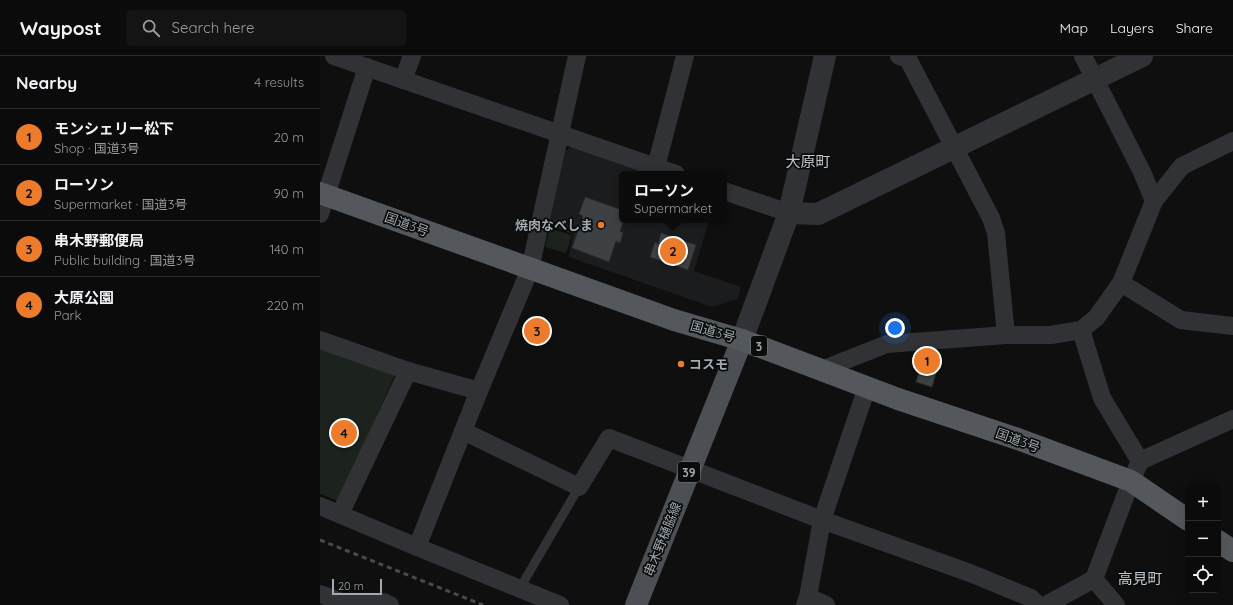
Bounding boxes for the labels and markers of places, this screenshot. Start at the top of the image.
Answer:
place label: 焼肉なべしま [515,217,593,233]
marker: 焼肉なべしま [596,220,606,230]
pin: 2 [660,236,686,266]
pin: 3 [524,316,550,346]
pin: 1 [914,346,940,376]
place label: コスモ [689,356,728,372]
marker: コスモ [676,359,686,369]
pin: 4 [331,418,357,448]

